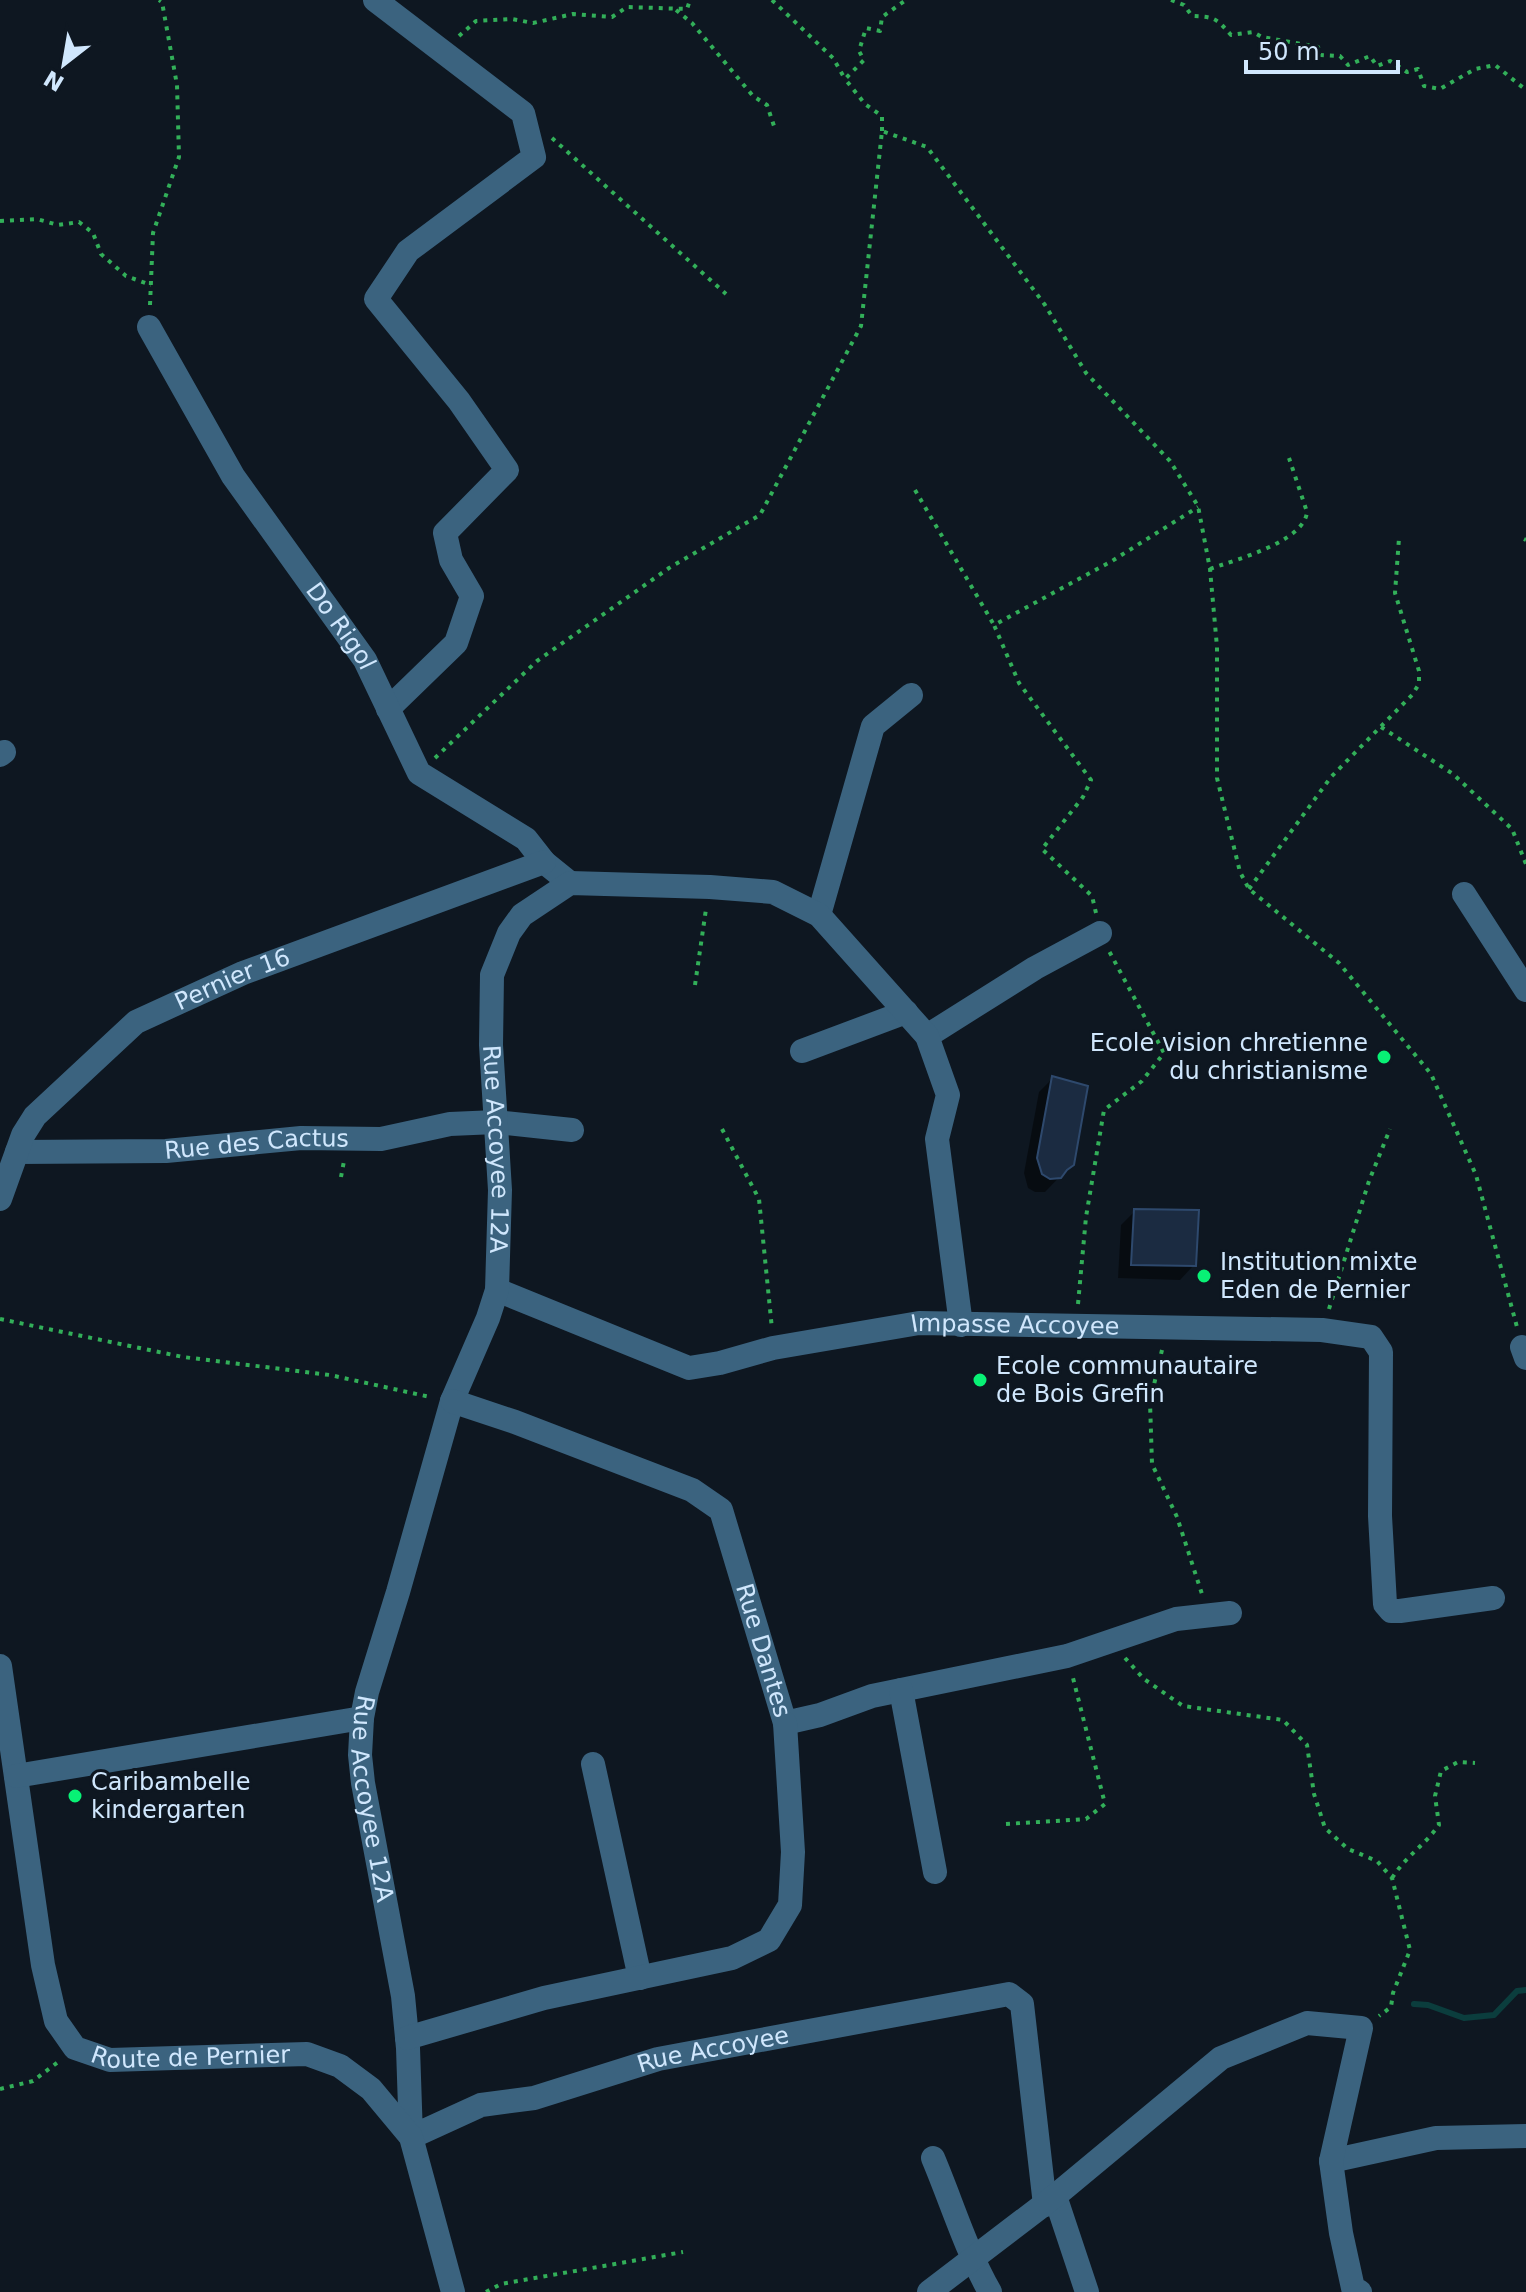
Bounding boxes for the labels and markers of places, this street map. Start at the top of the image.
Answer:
place label: Ecole vision chretienne du christianisme [1090,1029,1368,1085]
marker: Ecole vision chretienne du christianisme [1375,1048,1393,1066]
place label: Institution mixte Eden de Pernier [1220,1248,1418,1304]
marker: Institution mixte Eden de Pernier [1195,1267,1213,1285]
place label: Ecole communautaire de Bois Grefin [996,1352,1258,1408]
marker: Ecole communautaire de Bois Grefin [971,1371,989,1389]
place label: Caribambelle kindergarten [91,1768,250,1824]
marker: Caribambelle kindergarten [66,1787,84,1805]

